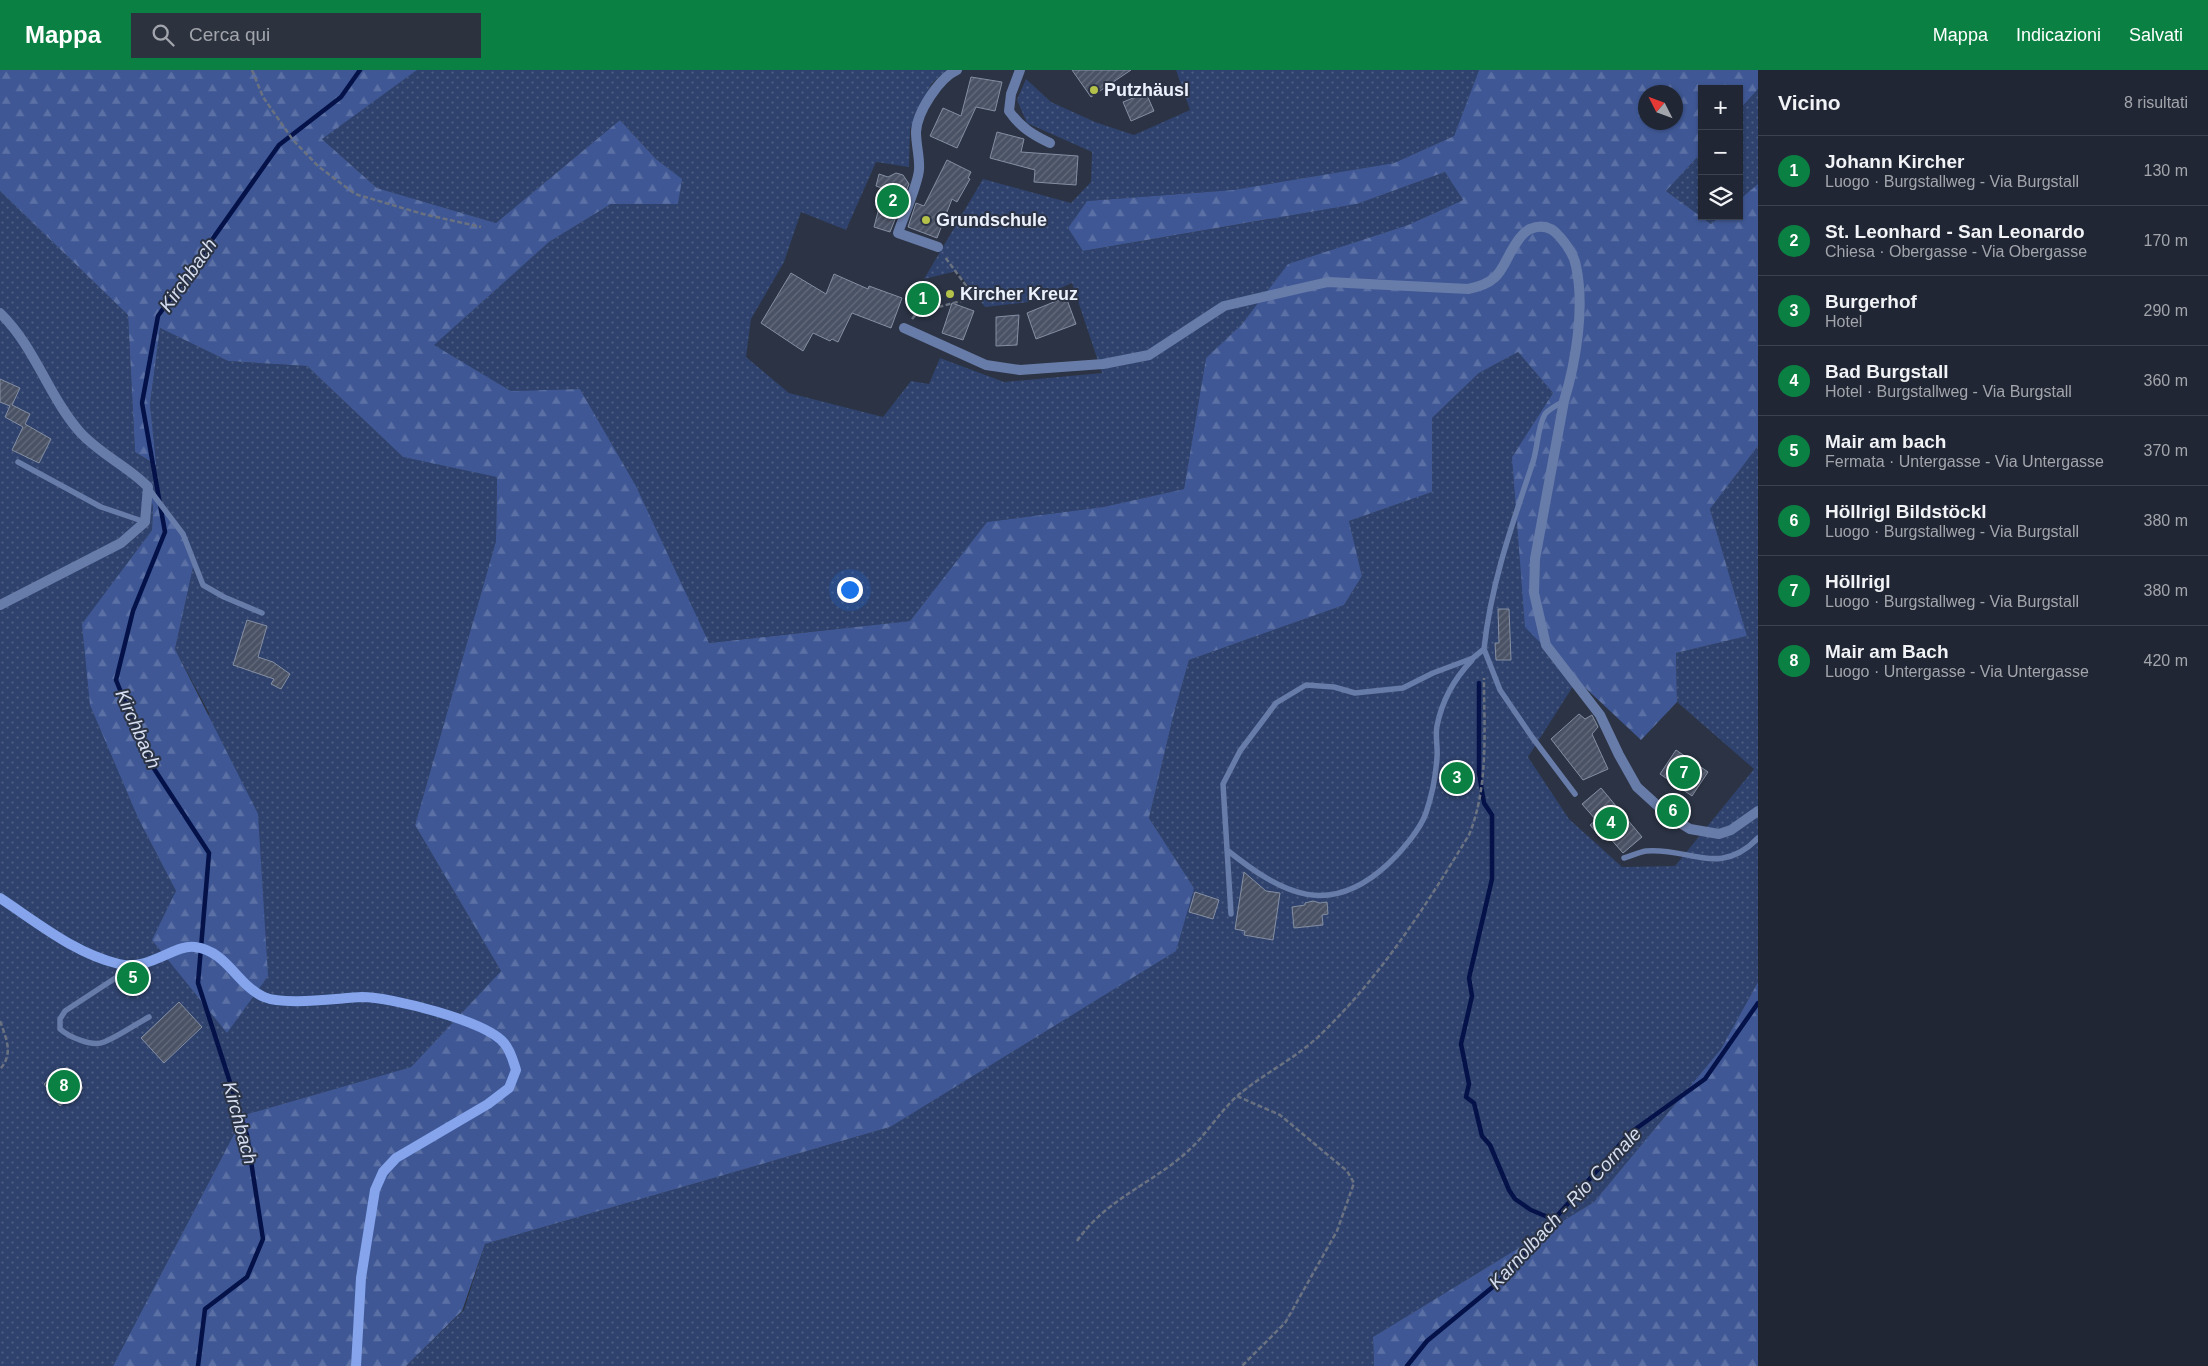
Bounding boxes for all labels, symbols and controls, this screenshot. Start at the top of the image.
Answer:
search box [131,13,481,58]
text: Mappa [25,21,101,48]
icon: search [149,21,177,49]
text: Cerca qui [189,24,270,45]
text: Mappa [1933,25,1988,45]
text: Indicazioni [2016,25,2101,45]
text: Salvati [2129,25,2183,45]
place label: Putzhäusl [1104,80,1189,100]
marker: Putzhäusl [1088,84,1100,96]
north arrow [1638,85,1683,130]
map controls [1698,85,1743,220]
button: + [1698,85,1743,130]
text: Vicino [1778,91,1841,114]
text: 8 risultati [2124,94,2188,111]
button: − [1698,130,1743,175]
text: Johann Kircher [1825,151,1964,172]
text: 1 [1790,162,1798,179]
text: 130 m [2144,162,2188,179]
text: Luogo · Burgstallweg - Via Burgstall [1825,173,2079,190]
button: layers [1698,175,1743,220]
pin: 2 [877,182,909,220]
place label: Grundschule [936,210,1047,230]
marker: Grundschule [920,214,932,226]
text: St. Leonhard - San Leonardo [1825,221,2085,242]
text: 2 [1790,232,1798,249]
text: 170 m [2144,232,2188,249]
water label: Kirchbach [155,234,221,316]
text: Chiesa · Obergasse - Via Obergasse [1825,243,2087,260]
pin: 1 [907,280,939,318]
place label: Kircher Kreuz [960,284,1078,304]
marker: Kircher Kreuz [944,288,956,300]
text: Burgerhof [1825,291,1917,312]
text: 3 [1790,302,1798,319]
text: 290 m [2144,302,2188,319]
text: Hotel [1825,313,1862,330]
text: Bad Burgstall [1825,361,1949,382]
text: 4 [1790,372,1798,389]
text: 360 m [2144,372,2188,389]
text: Hotel · Burgstallweg - Via Burgstall [1825,383,2072,400]
text: Mair am bach [1825,431,1946,452]
text: 5 [1790,442,1798,459]
text: 370 m [2144,442,2188,459]
text: Fermata · Untergasse - Via Untergasse [1825,453,2104,470]
text: Höllrigl Bildstöckl [1825,501,1987,522]
text: 6 [1790,512,1798,529]
text: 380 m [2144,512,2188,529]
text: Luogo · Burgstallweg - Via Burgstall [1825,523,2079,540]
text: Höllrigl [1825,571,1890,592]
your location [837,577,863,603]
text: 7 [1790,582,1798,599]
text: 380 m [2144,582,2188,599]
text: Luogo · Burgstallweg - Via Burgstall [1825,593,2079,610]
text: Mair am Bach [1825,641,1949,662]
text: 8 [1790,652,1798,669]
text: 420 m [2144,652,2188,669]
text: Luogo · Untergasse - Via Untergasse [1825,663,2089,680]
water label: Kirchbach [111,686,165,772]
pin: 7 [1668,754,1700,792]
pin: 3 [1441,759,1473,797]
pin: 6 [1657,792,1689,830]
pin: 4 [1595,804,1627,842]
pin: 5 [117,959,149,997]
pin: 8 [48,1067,80,1105]
water label: Kirchbach [219,1079,261,1167]
water label: Karnolbach - Rio Cornale [1485,1123,1645,1293]

